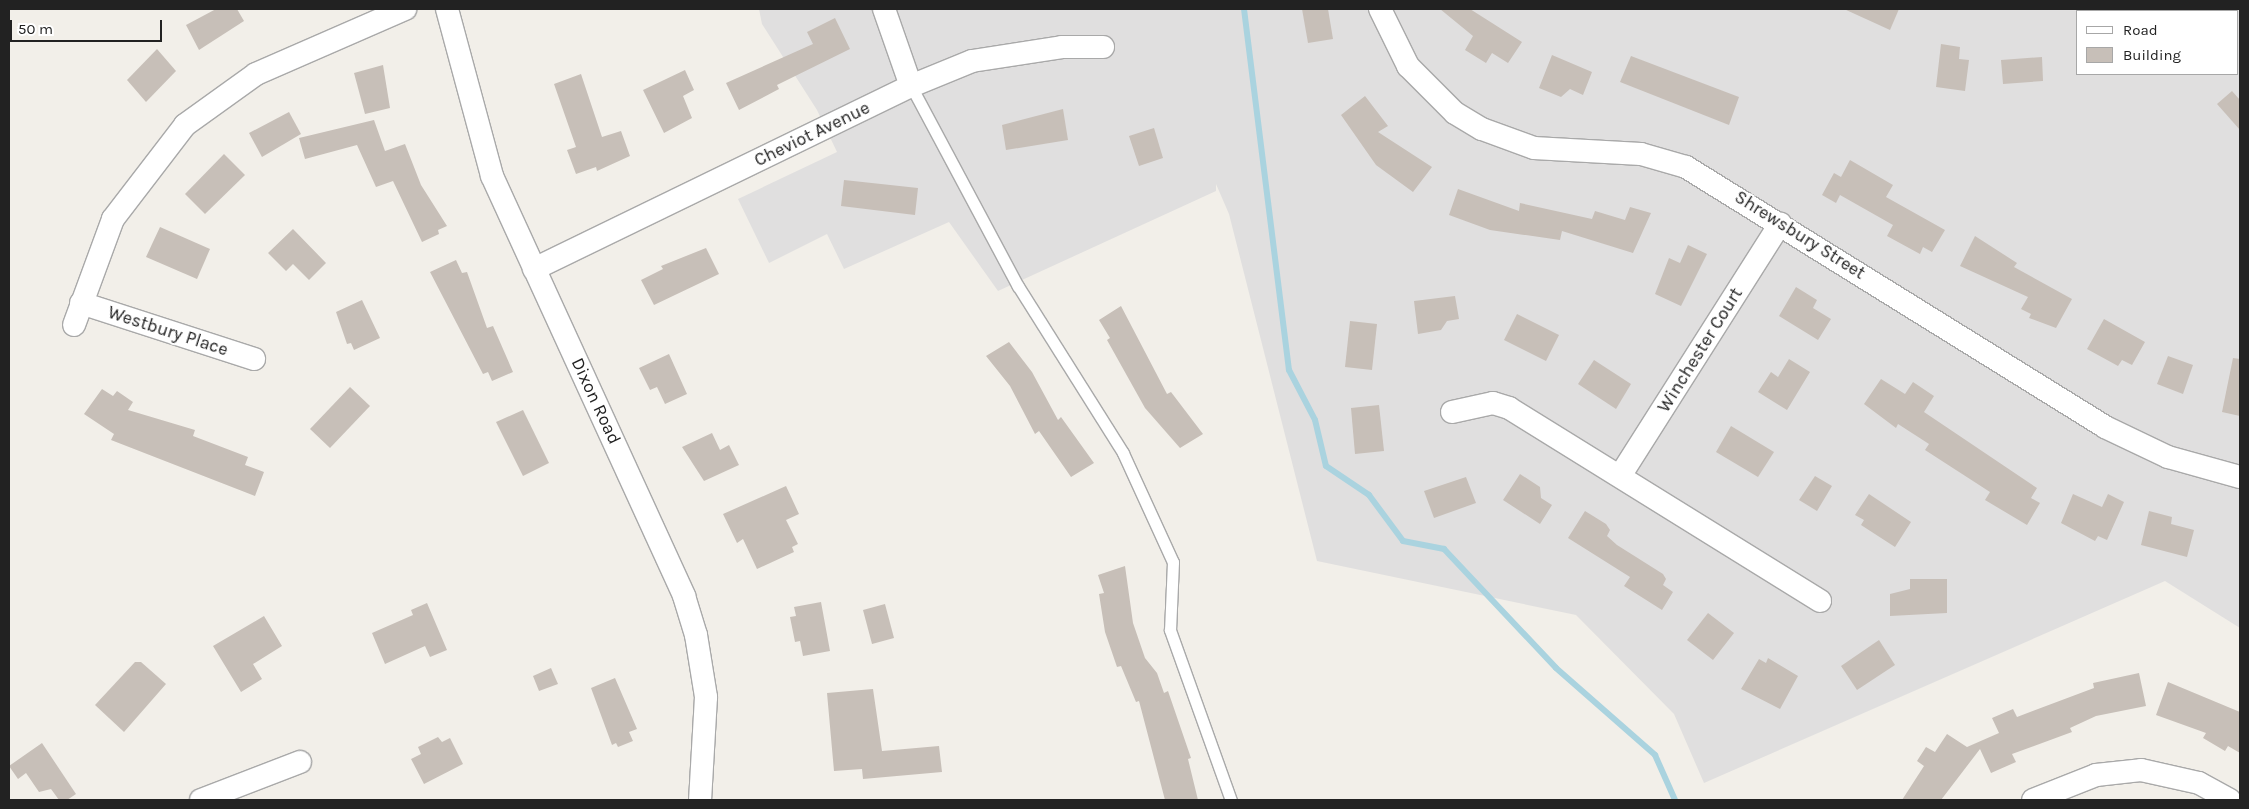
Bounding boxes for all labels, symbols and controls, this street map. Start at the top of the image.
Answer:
scale bar [12,10,165,42]
legend [2076,10,2239,75]
text: 50 m [18,20,53,38]
text: Road [2123,21,2158,39]
text: Building [2123,46,2181,64]
street label: Cheviot Avenue [751,97,873,171]
street label: Shrewsbury Street [1731,186,1869,284]
street label: Winchester Court [1653,284,1747,416]
street label: Westbury Place [105,301,231,361]
street label: Dixon Road [567,354,625,448]

